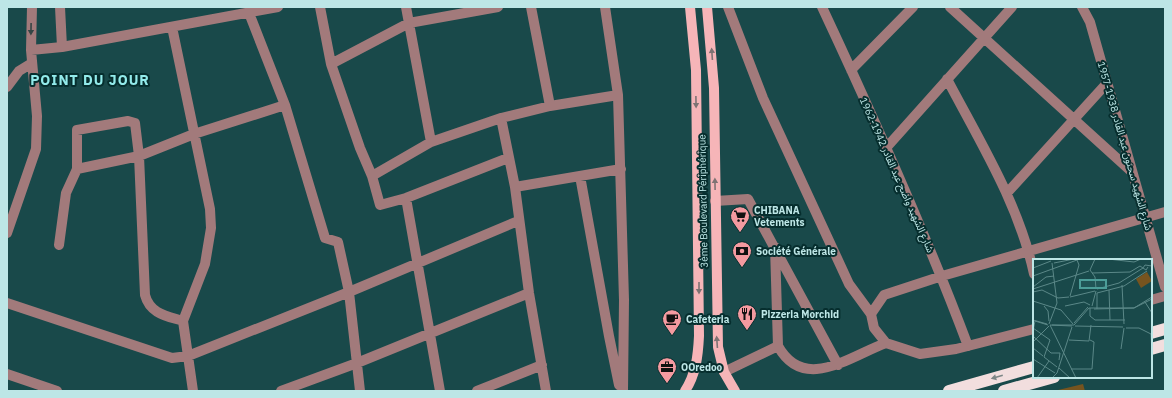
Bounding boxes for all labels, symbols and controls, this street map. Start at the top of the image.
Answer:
one-way arrow [28,23,34,36]
one-way arrow [708,48,715,60]
street label: شارع الشهيد سحنون عبد القادر 1938-1957 [1094,60,1155,232]
district label: POINT DU JOUR [30,71,150,89]
street label: شارع الشهيد واضح عبد القادر 1942-1962 [856,95,937,255]
one-way arrow [693,96,699,109]
street label: 3ème Boulevard Périphérique [695,134,711,268]
one-way arrow [712,177,718,190]
place label: CHIBANA Vetements [754,204,805,229]
supermarket icon: CHIBANA Vetements [729,205,751,233]
bank icon: Société Générale [731,240,753,268]
place label: Société Générale [756,245,836,258]
inset map [1033,259,1152,378]
one-way arrow [696,282,702,295]
restaurant icon: Pizzeria Morchid [736,303,758,331]
cafe icon: Cafeteria [661,308,683,336]
place label: Pizzeria Morchid [761,308,839,321]
place label: Cafeteria [686,313,730,326]
one-way arrow [714,336,721,348]
office icon: OOredoo [656,356,678,384]
place label: OOredoo [681,361,723,374]
one-way arrow [990,375,1003,381]

